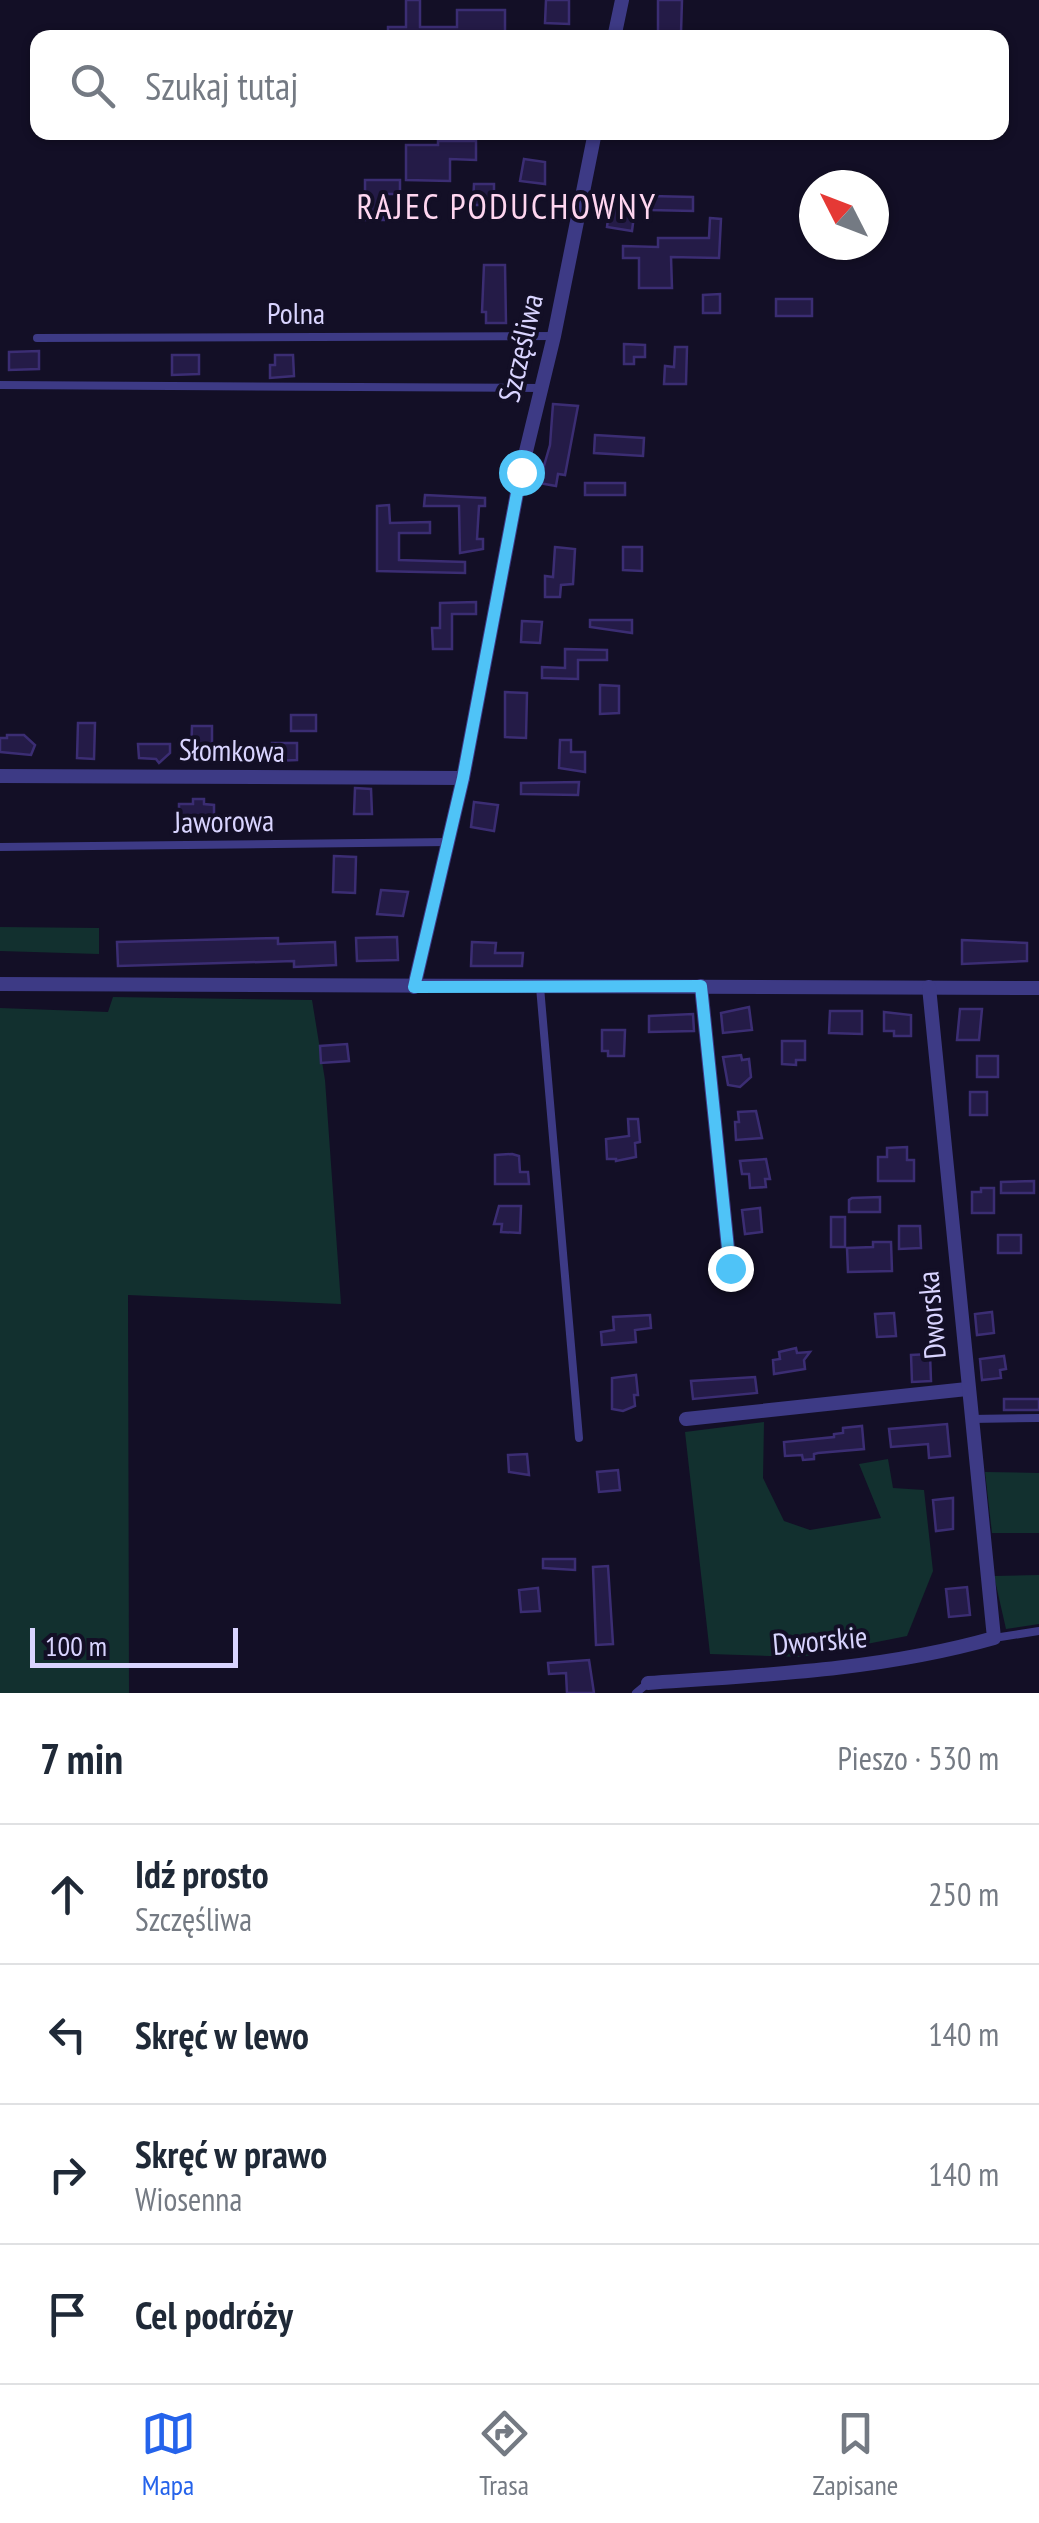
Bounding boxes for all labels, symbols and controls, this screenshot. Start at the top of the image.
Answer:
search box [30,30,1009,140]
icon: search [65,58,120,113]
text: Szukaj tutaj [145,61,298,110]
north arrow [799,170,889,260]
district label: RAJEC PODUCHOWNY [356,183,658,229]
street label: Szczęśliwa [488,290,551,405]
street label: Polna [267,293,325,332]
route start [499,450,545,496]
street label: Słomkowa [179,729,285,770]
street label: Jaworowa [173,800,274,841]
route end [708,1246,754,1292]
street label: Dworska [907,1270,954,1361]
street label: Dworskie [771,1616,869,1663]
scale bar [30,1623,238,1668]
text: 100 m [45,1627,107,1664]
text: 7 min [40,1731,123,1786]
text: Pieszo · 530 m [837,1737,999,1779]
text: Idź prosto [135,1849,269,1898]
icon: ahead [40,1867,95,1922]
text: 250 m [928,1873,999,1915]
text: Szczęśliwa [135,1898,252,1940]
icon: left [40,2007,95,2062]
text: Skręć w lewo [135,2010,309,2059]
text: 140 m [928,2013,999,2055]
text: Skręć w prawo [135,2129,327,2178]
icon: right [40,2147,95,2202]
text: 140 m [928,2153,999,2195]
text: Wiosenna [135,2178,242,2220]
icon: arrive [40,2287,95,2342]
text: Cel podróży [135,2290,293,2339]
tab: Mapa [141,2406,196,2503]
tab: Trasa [477,2406,532,2503]
tab: Zapisane [813,2406,898,2503]

